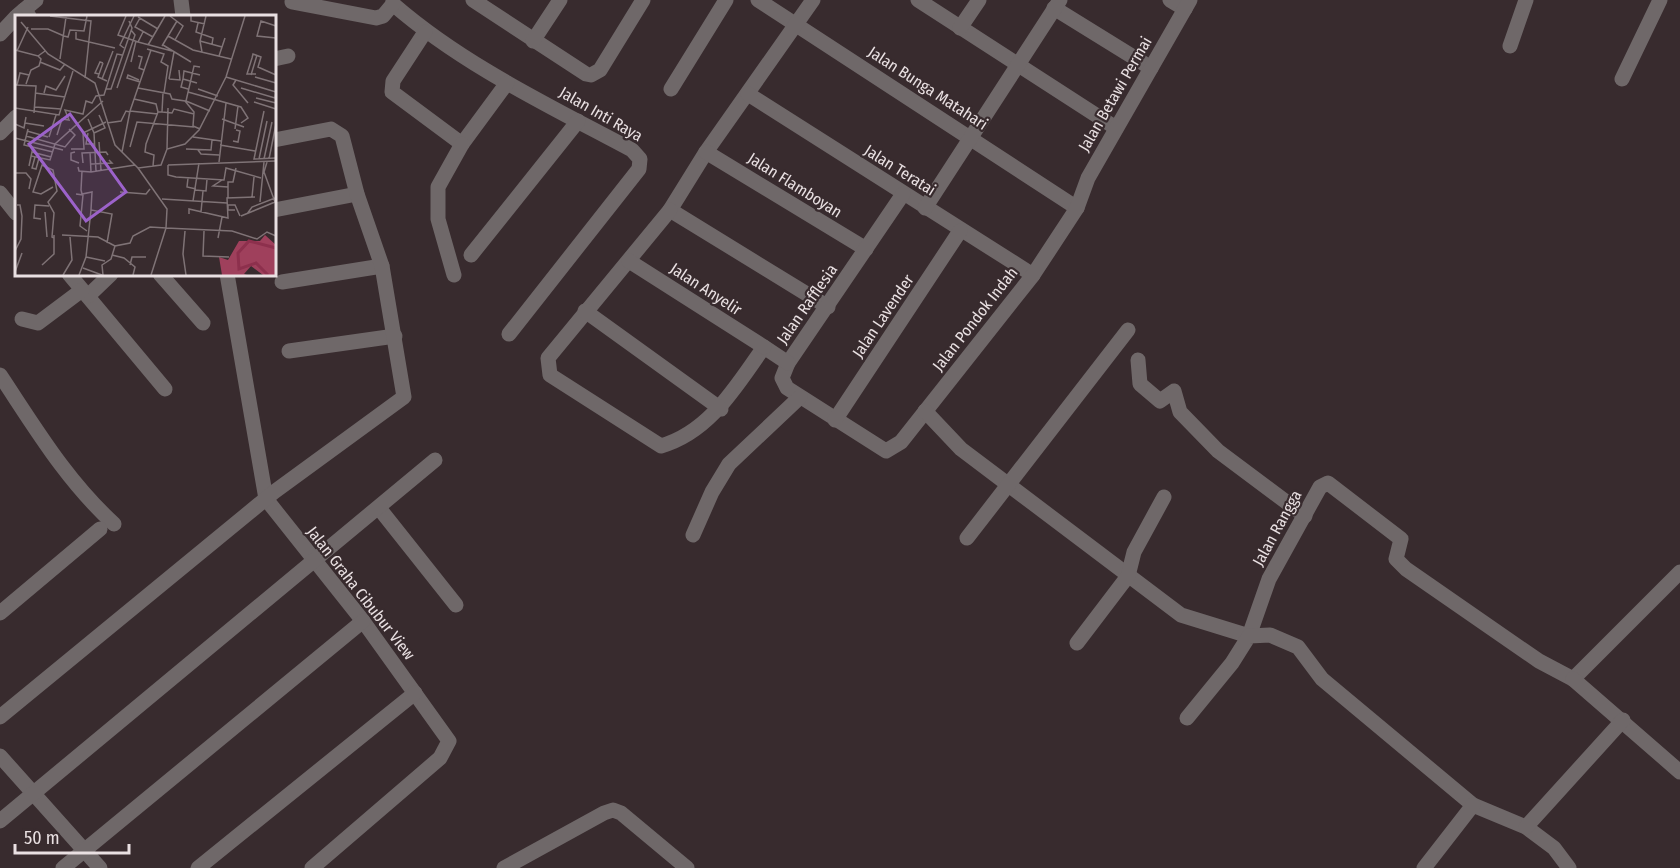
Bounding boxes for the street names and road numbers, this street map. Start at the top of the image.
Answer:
street label: Jalan Betawi Permai [1074,33,1156,155]
street label: Jalan Bunga Matahari [865,42,991,134]
street label: Jalan Inti Raya [556,83,646,146]
street label: Jalan Teratai [861,141,939,199]
street label: Jalan Flamboyan [744,148,846,222]
street label: Jalan Anyelir [667,259,746,319]
street label: Jalan Rafflesia [773,260,841,347]
street label: Jalan Pondok Indah [929,263,1021,375]
street label: Jalan Lavender [848,270,918,361]
street label: Jalan Rangga [1248,487,1306,569]
street label: Jalan Graha Cibubur View [303,522,419,664]

